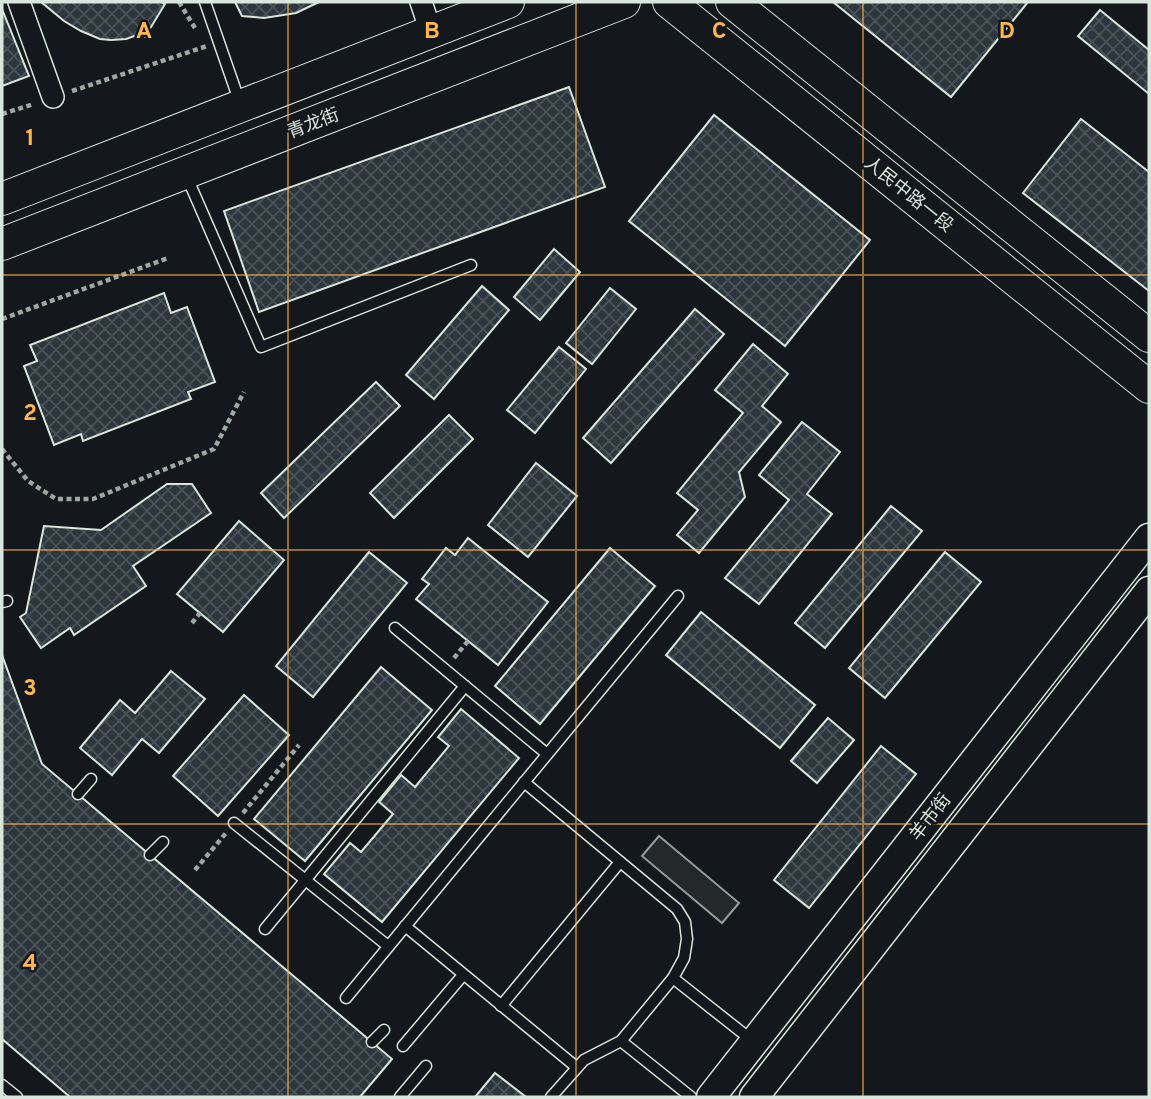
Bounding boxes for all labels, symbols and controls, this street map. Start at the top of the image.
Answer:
text: A [136,18,152,47]
text: B [424,18,440,47]
text: C [712,18,726,47]
text: D [999,18,1015,47]
street label: 青龙街 [284,104,343,145]
text: 1 [25,125,35,154]
street label: 人民中路一段 [859,152,957,238]
text: 2 [23,400,37,429]
text: 3 [23,675,37,704]
street label: 羊市街 [905,790,957,846]
text: 4 [23,950,37,979]

